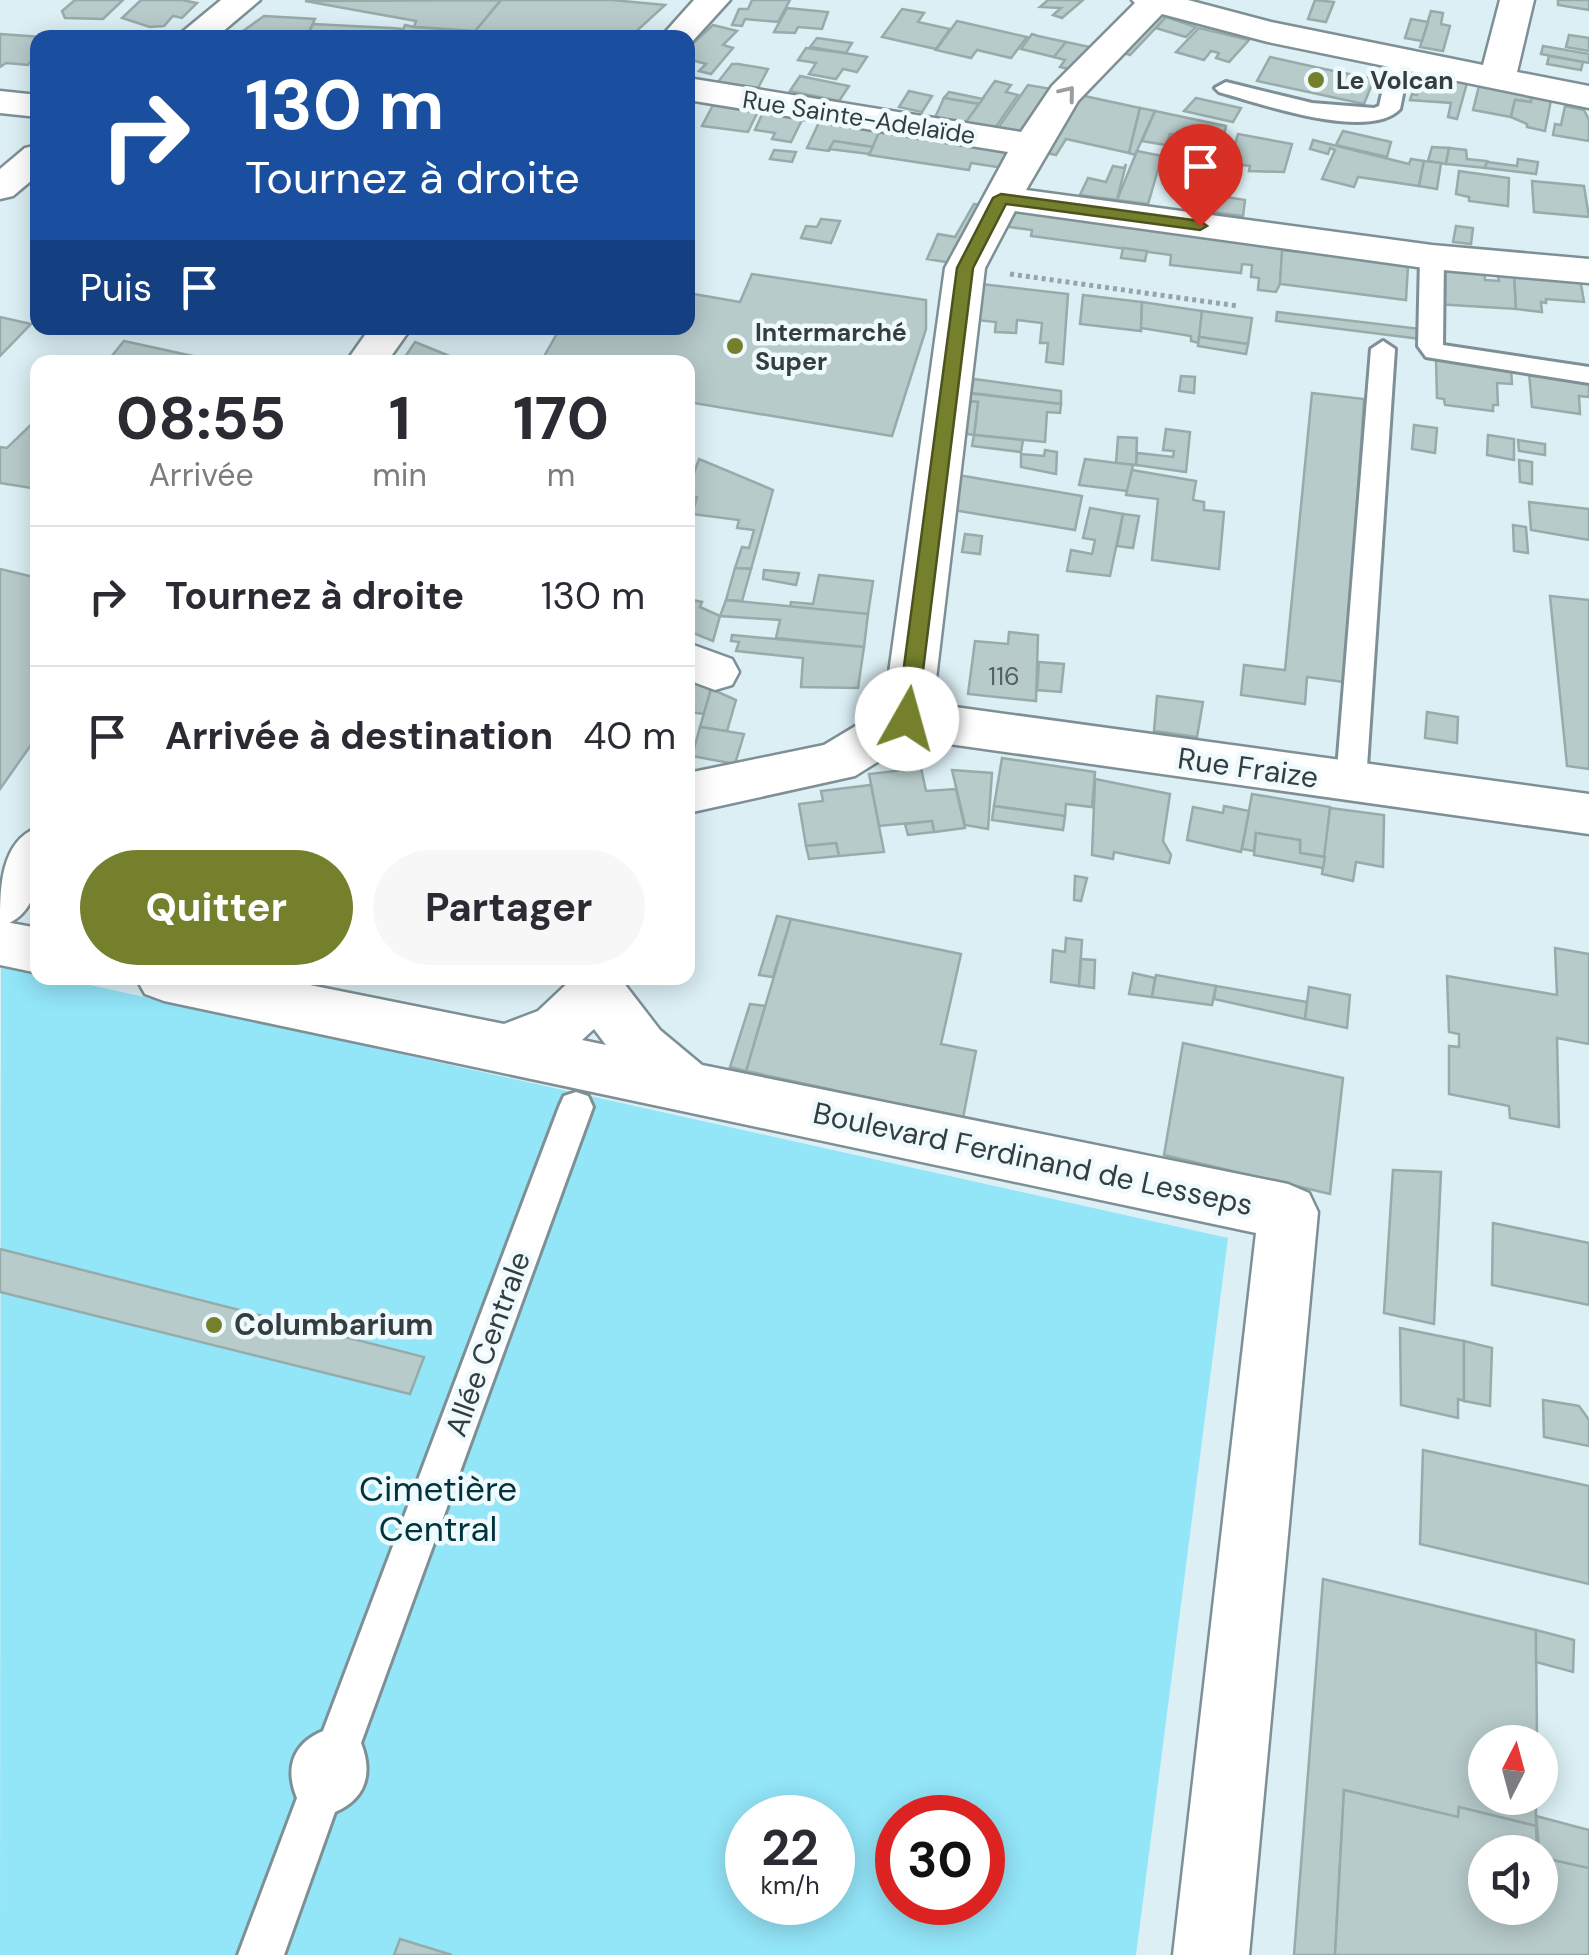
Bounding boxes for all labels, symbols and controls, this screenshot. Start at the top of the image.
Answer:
text: 130 m [245,60,444,151]
place label: Le Volcan [1336,64,1454,97]
marker: Le Volcan [1305,69,1327,91]
icon: right [80,70,210,200]
street label: Rue Sainte-Adelaïde [740,83,978,152]
one-way arrow [1056,87,1074,105]
pin [1158,124,1243,227]
icon: arrive [1173,139,1228,194]
text: Tournez à droite [245,148,580,207]
icon: arrive [172,260,227,315]
text: Puis [80,263,152,313]
place label: Intermarché Super [755,316,907,378]
marker: Intermarché Super [724,335,746,357]
text: 08:55 [116,379,286,458]
text: 1 [389,379,411,458]
text: 170 [513,379,609,458]
text: Arrivée [149,454,254,496]
text: min [372,454,427,496]
text: m [547,454,575,496]
icon: right [80,569,135,624]
text: Tournez à droite [165,571,464,621]
text: 130 m [541,571,645,621]
house number: 116 [988,660,1020,693]
position arrow [855,667,959,771]
icon: arrive [80,709,135,764]
text: Arrivée à destination [165,711,553,761]
text: 40 m [583,711,676,761]
street label: Rue Fraize [1175,738,1321,797]
button: Quitter [80,850,353,965]
button: Partager [373,850,645,965]
street label: Boulevard Ferdinand de Lesseps [810,1093,1257,1224]
street label: Allée Centrale [436,1246,539,1442]
place label: Columbarium [234,1305,434,1344]
marker: Columbarium [203,1314,225,1336]
park label: Cimetière Central [359,1466,517,1552]
north arrow [1468,1725,1558,1815]
map controls [1468,1725,1558,1925]
speed limit sign: 30 [875,1795,1005,1925]
text: 22 [761,1815,819,1881]
button: sound [1468,1835,1558,1925]
text: km/h [760,1869,820,1902]

